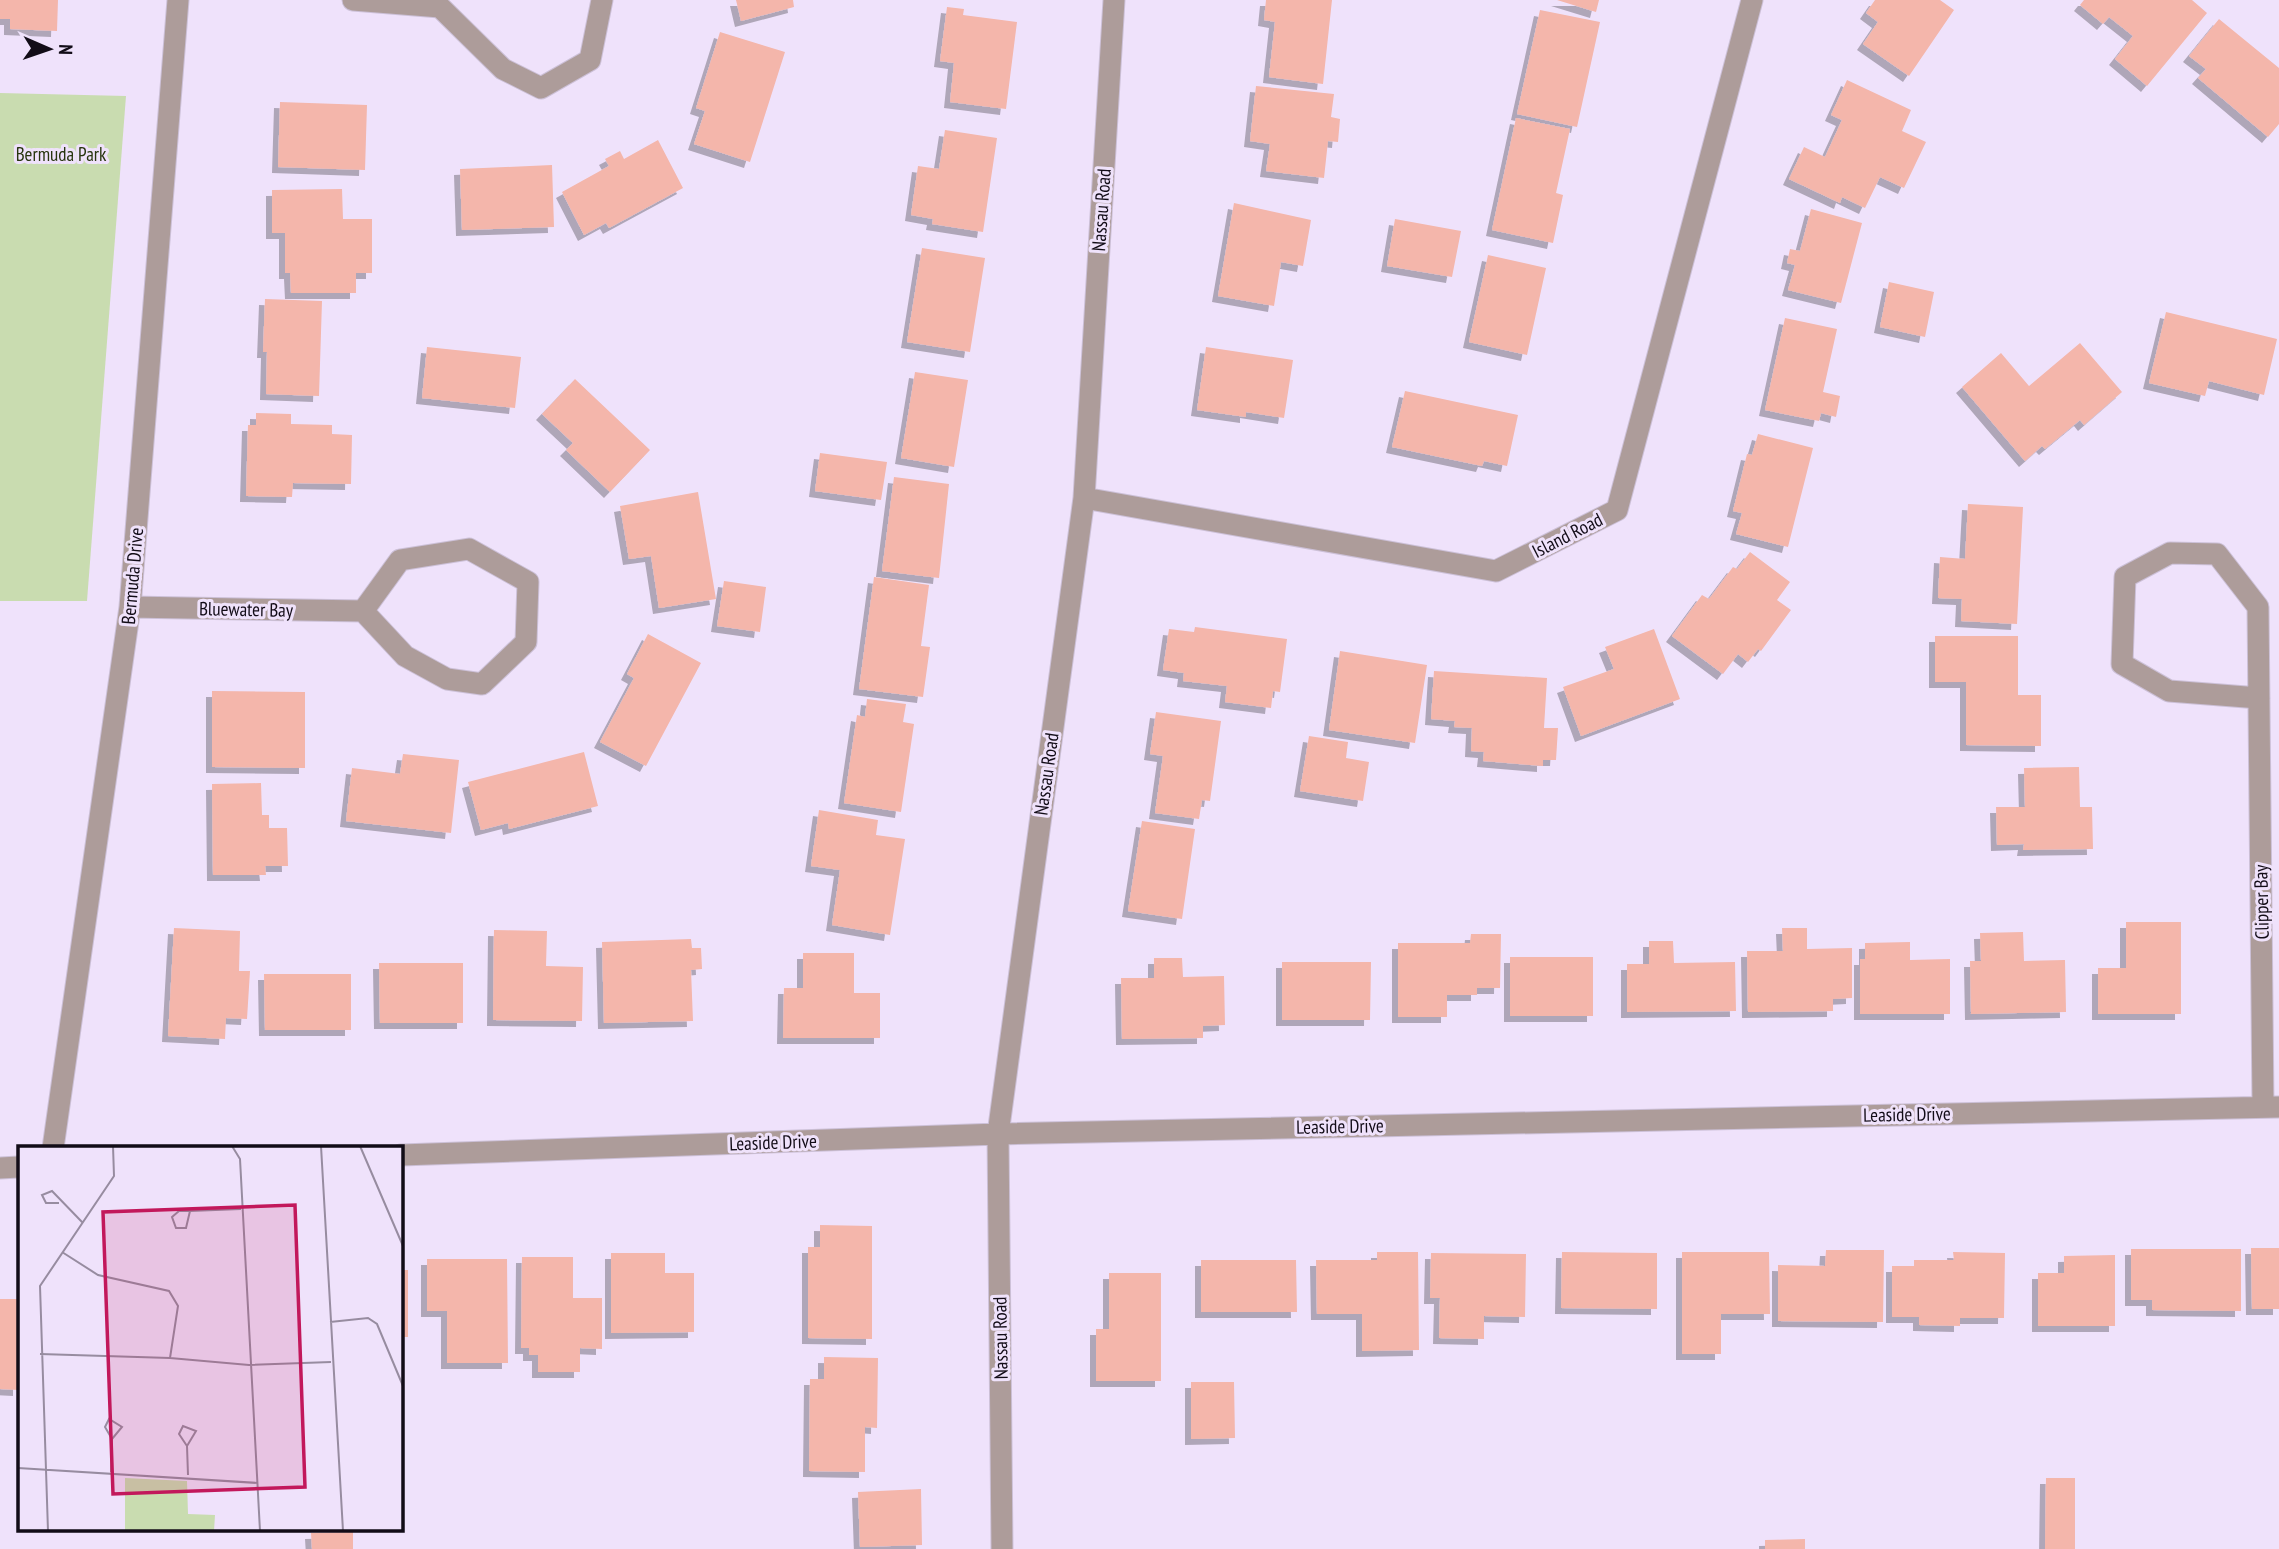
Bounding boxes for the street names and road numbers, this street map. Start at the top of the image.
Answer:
street label: Nassau Road [1086,168,1116,252]
street label: Island Road [1528,507,1606,563]
street label: Bermuda Drive [116,526,148,625]
street label: Bluewater Bay [199,596,294,622]
street label: Nassau Road [1028,731,1064,817]
street label: Clipper Bay [2248,864,2274,939]
street label: Leaside Drive [1863,1101,1951,1127]
street label: Leaside Drive [1296,1113,1384,1139]
street label: Leaside Drive [729,1128,817,1156]
street label: Nassau Road [987,1296,1013,1380]

